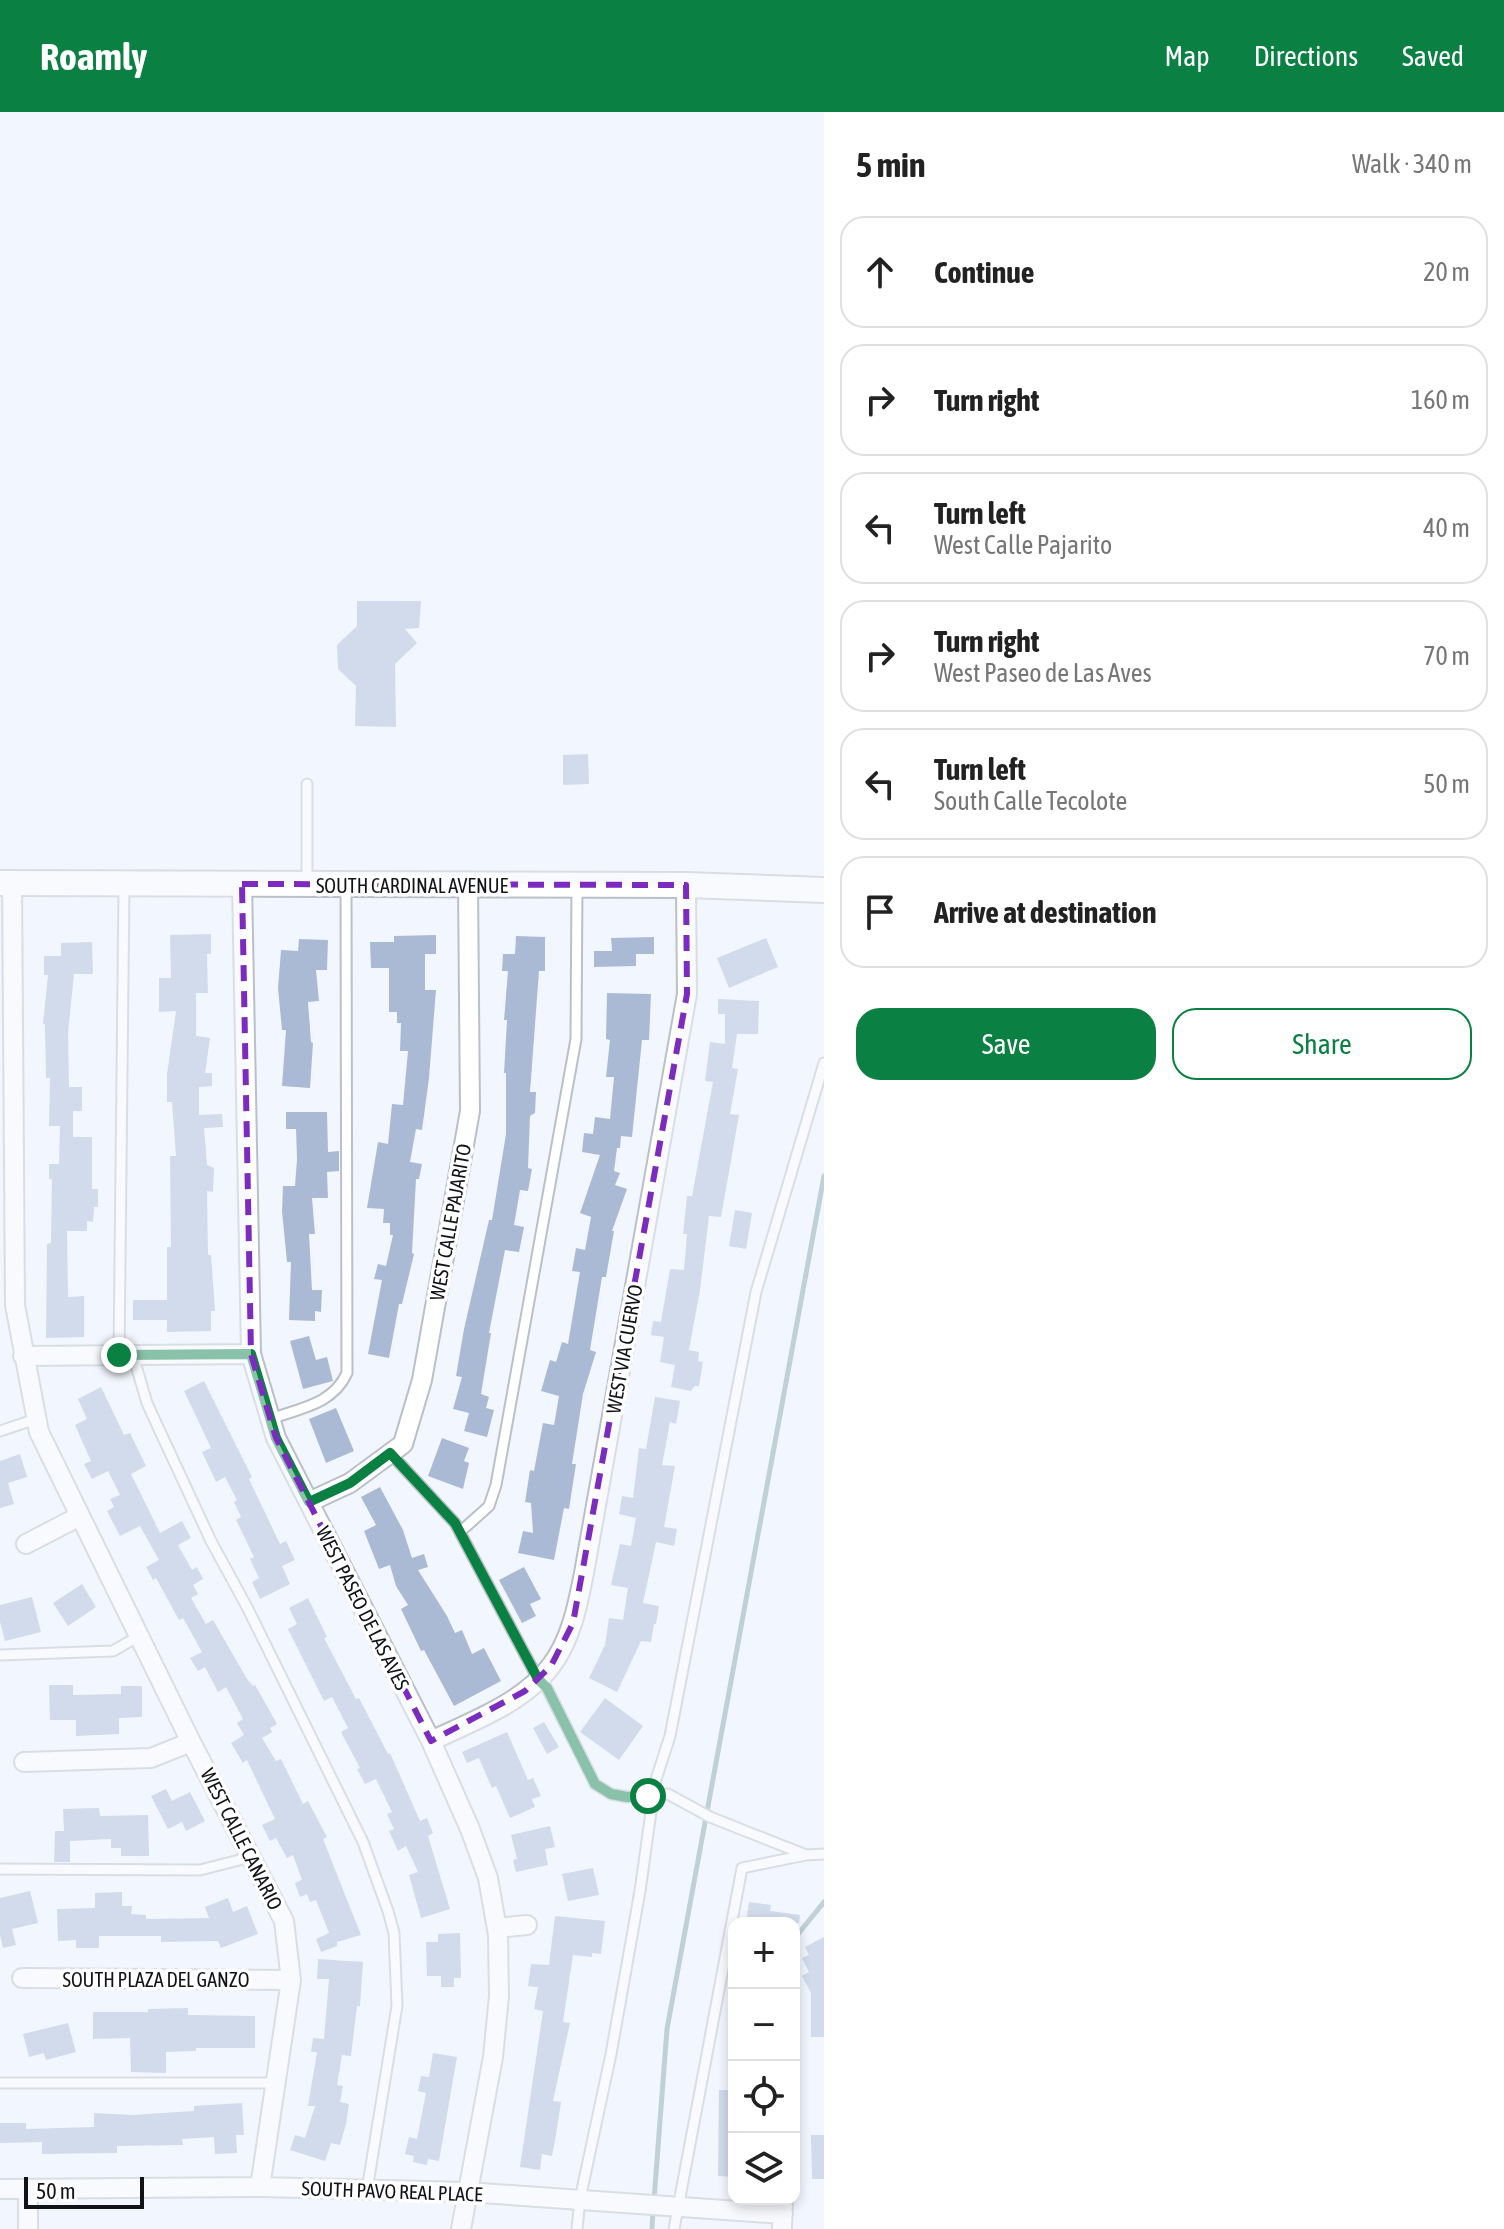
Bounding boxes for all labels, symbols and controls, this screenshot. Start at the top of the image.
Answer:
text: Roamly [40,35,147,78]
text: Map [1165,40,1210,72]
text: Directions [1254,40,1358,72]
text: Saved [1402,40,1464,72]
text: 5 min [856,145,925,184]
text: Walk · 340 m [1352,149,1472,179]
icon: ahead [858,250,902,294]
text: Continue [934,255,1034,289]
text: 20 m [1423,257,1470,287]
icon: right [858,378,902,422]
text: Turn right [934,383,1040,417]
text: 160 m [1411,385,1470,415]
text: Turn left [934,496,1026,530]
icon: left [858,506,902,550]
text: 40 m [1423,513,1470,543]
text: West Calle Pajarito [934,530,1112,560]
text: Turn right [934,624,1040,658]
icon: right [858,634,902,678]
text: 70 m [1423,641,1470,671]
text: West Paseo de Las Aves [934,658,1152,688]
text: Turn left [934,752,1026,786]
icon: left [858,762,902,806]
text: 50 m [1423,769,1470,799]
text: South Calle Tecolote [934,786,1127,816]
street label: SOUTH CARDINAL AVENUE [316,874,508,897]
icon: arrive [858,890,902,934]
text: Arrive at destination [934,895,1156,929]
button: Save [856,1008,1156,1080]
button: Share [1172,1008,1472,1080]
street label: WEST CALLE PAJARITO [425,1142,475,1302]
street label: WEST VIA CUERVO [601,1283,647,1415]
route end [101,1337,137,1373]
street label: WEST PASEO DE LAS AVES [312,1522,414,1694]
street label: WEST CALLE CANARIO [196,1764,288,1914]
route start [630,1778,666,1814]
map controls [728,1917,800,2205]
button: + [728,1917,800,1989]
street label: SOUTH PLAZA DEL GANZO [63,1968,249,1991]
button: − [728,1989,800,2061]
button: locate [728,2061,800,2133]
button: layers [728,2133,800,2205]
scale bar [24,2173,144,2209]
street label: SOUTH PAVO REAL PLACE [301,2176,483,2206]
text: 50 m [36,2178,76,2204]

